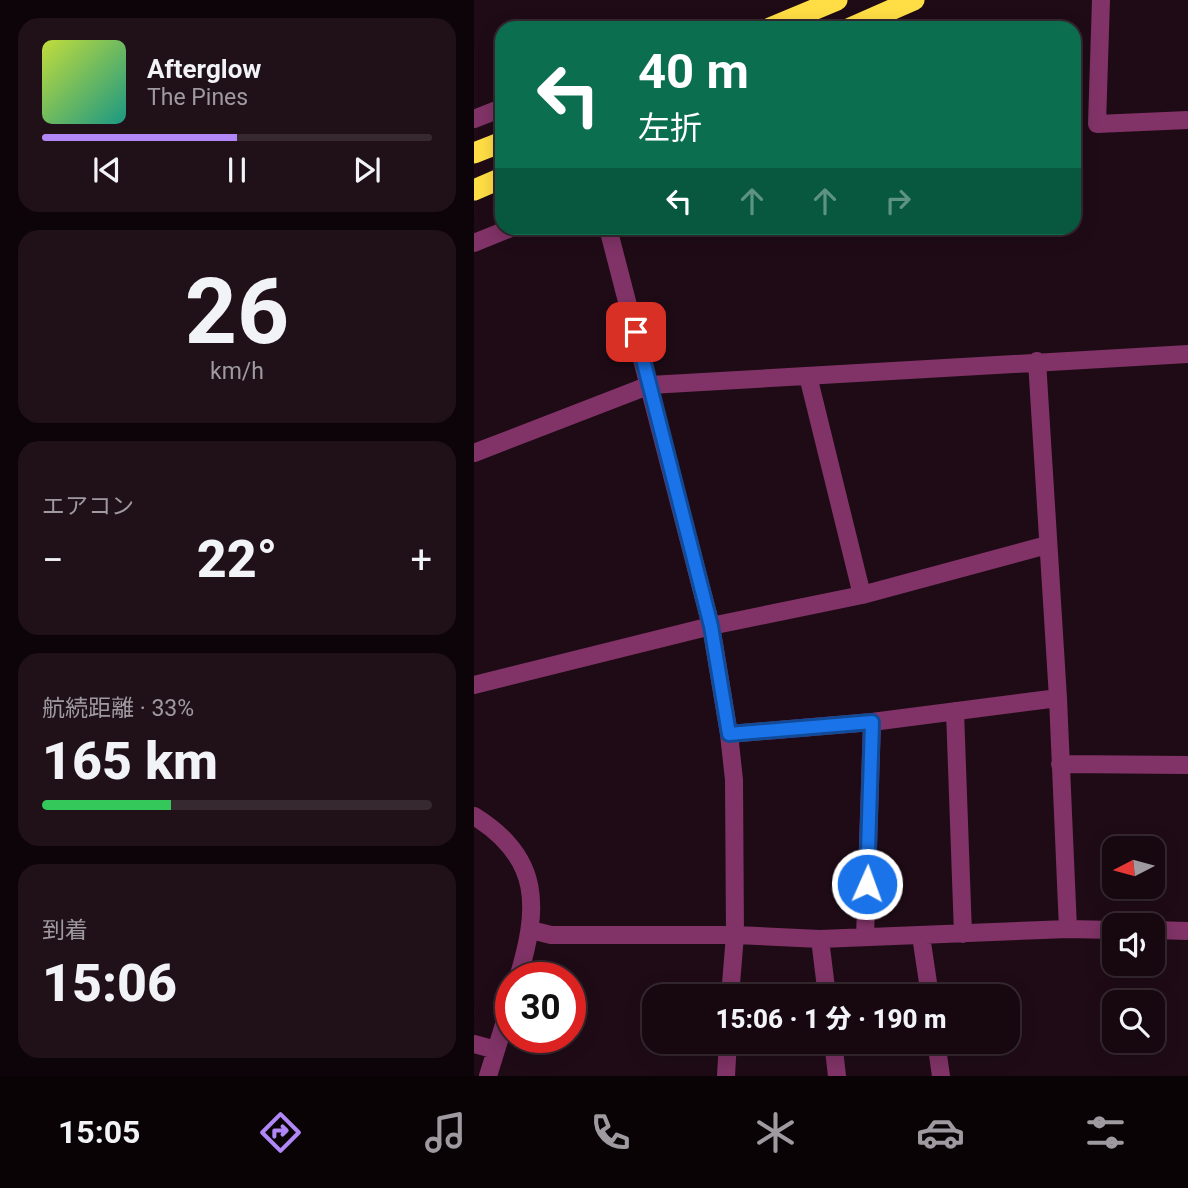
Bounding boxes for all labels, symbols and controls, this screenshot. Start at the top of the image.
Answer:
text: 40 m [638,43,749,100]
icon: left [523,49,614,140]
text: Afterglow [147,54,261,84]
text: The Pines [147,84,248,111]
text: 左折 [638,109,702,147]
icon: previous [88,151,126,189]
icon: pause [218,151,256,189]
icon: next [348,151,386,189]
icon: left [660,182,698,220]
icon: ahead [733,182,771,220]
icon: ahead [806,182,844,220]
icon: right [879,182,917,220]
text: 26 [185,259,289,365]
pin [606,302,666,362]
icon: arrive [617,313,655,351]
text: km/h [210,358,264,385]
text: エアコン [42,493,134,520]
text: 22° [197,529,277,590]
text: − [42,538,64,582]
text: + [410,538,432,582]
text: 航続距離 · 33% [42,695,194,722]
text: 165 km [42,731,218,792]
north arrow [1102,836,1165,900]
map controls [1102,836,1165,1053]
position arrow [830,847,904,921]
button: sound [1102,913,1165,976]
text: 到着 [42,917,88,944]
text: 15:06 [42,953,177,1014]
speed limit sign: 30 [495,962,586,1053]
button: search [1102,990,1165,1053]
text: 15:06 · 1 分 · 190 m [715,1004,947,1034]
icon: directions [256,1108,305,1157]
icon: music [421,1108,470,1157]
icon: phone [586,1108,635,1157]
icon: climate [751,1108,800,1157]
icon: car [916,1108,965,1157]
icon: filters [1081,1108,1130,1157]
text: 15:05 [58,1113,140,1151]

